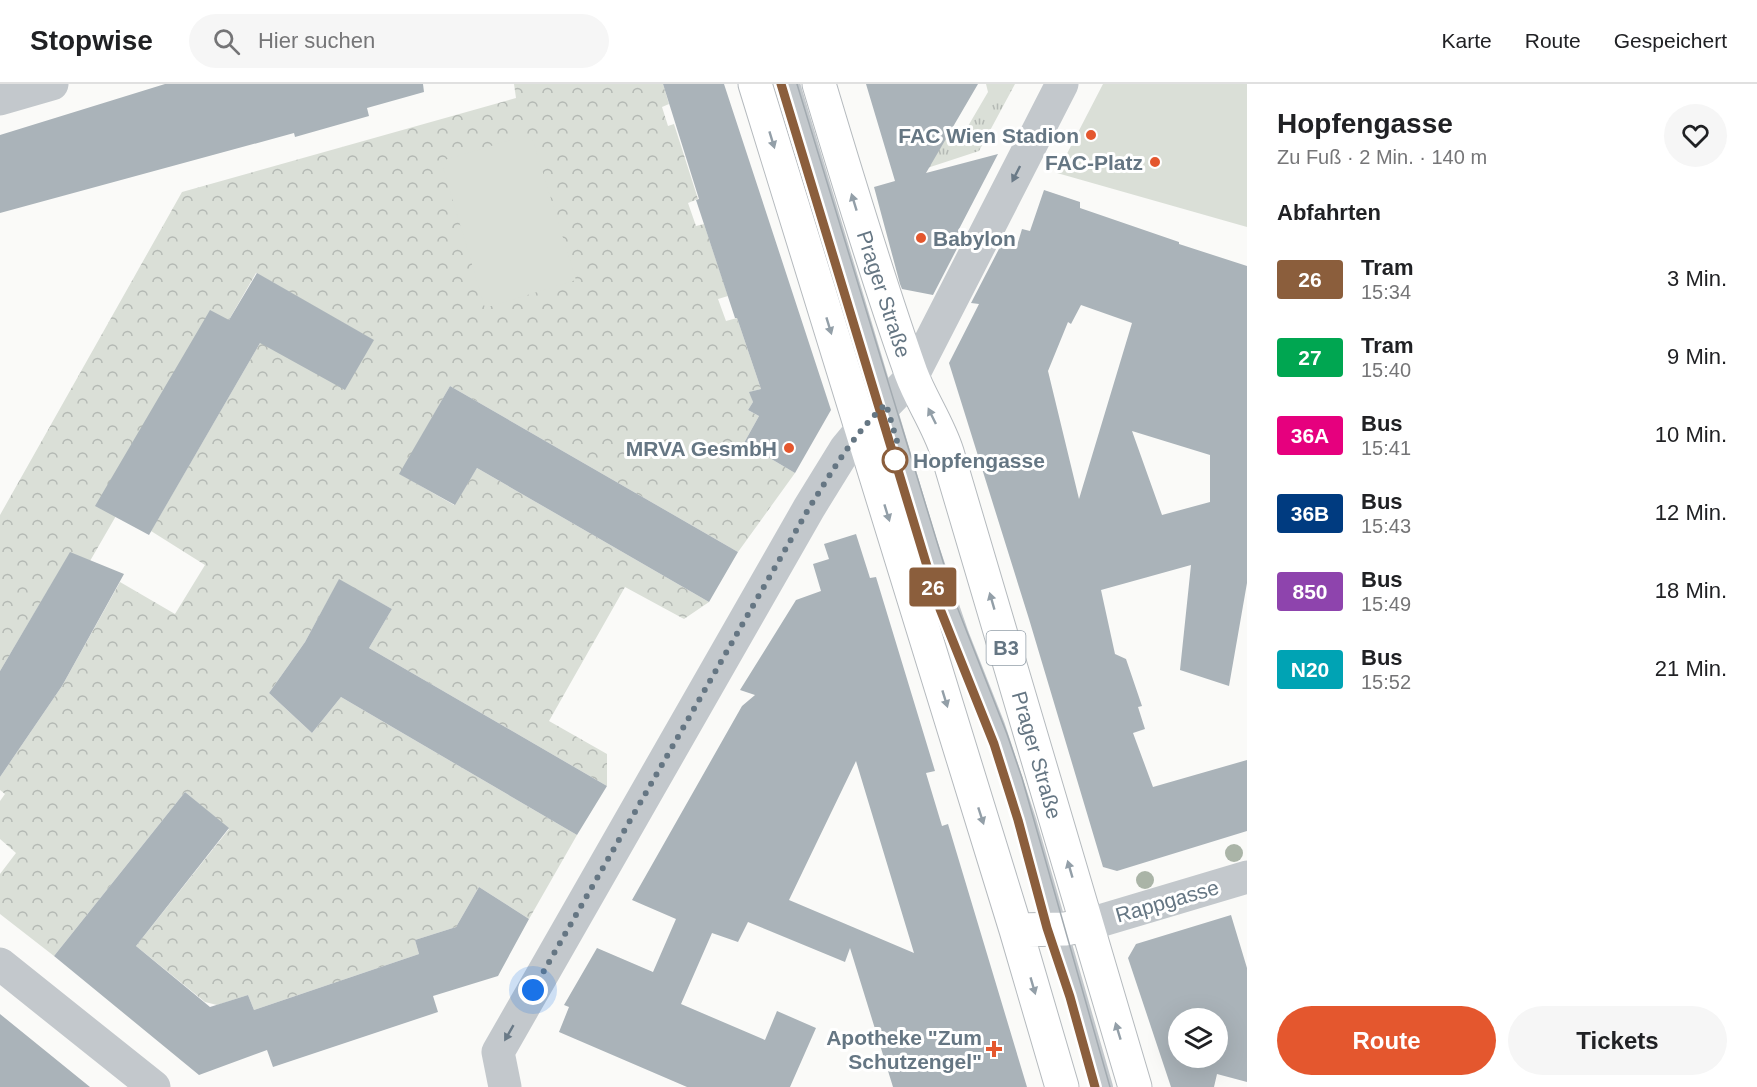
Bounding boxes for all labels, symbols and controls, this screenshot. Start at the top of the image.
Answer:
search box [189,14,609,68]
text: Stopwise [30,25,153,56]
icon: search [210,25,243,58]
text: Hier suchen [258,28,375,53]
text: Karte [1442,29,1492,52]
text: Route [1525,29,1581,52]
text: Gespeichert [1614,29,1727,52]
button: heart [1664,104,1727,167]
text: Hopfengasse [1277,108,1453,139]
place label: FAC Wien Stadion [898,124,1079,147]
marker: FAC Wien Stadion [1084,128,1098,142]
one-way arrow [768,131,777,149]
text: Zu Fuß · 2 Min. · 140 m [1277,146,1487,168]
place label: FAC-Platz [1045,151,1143,174]
marker: FAC-Platz [1148,155,1162,169]
one-way arrow [1011,165,1021,182]
one-way arrow [849,193,858,211]
text: Abfahrten [1277,200,1381,225]
place label: Babylon [933,227,1016,250]
street label: Prager Straße [853,228,915,360]
marker: Babylon [914,231,928,245]
text: Tram [1361,255,1414,280]
text: 3 Min. [1667,266,1727,291]
text: 26 [1298,268,1322,291]
text: 15:34 [1361,281,1411,303]
one-way arrow [825,317,834,335]
text: Tram [1361,333,1414,358]
text: 9 Min. [1667,344,1727,369]
text: 27 [1298,346,1322,369]
text: 15:40 [1361,359,1411,381]
one-way arrow [927,407,936,424]
text: Bus [1361,411,1403,436]
text: 10 Min. [1655,422,1727,447]
text: 36A [1291,424,1329,447]
place label: MRVA GesmbH [626,437,777,460]
text: 15:41 [1361,437,1411,459]
marker: MRVA GesmbH [782,441,796,455]
marker: Hopfengasse [882,447,908,473]
place label: Hopfengasse [913,449,1045,472]
text: Bus [1361,489,1403,514]
text: 12 Min. [1655,500,1727,525]
text: 36B [1291,502,1329,525]
one-way arrow [883,504,892,522]
text: 15:43 [1361,515,1411,537]
text: Bus [1361,567,1403,592]
line badge: 26 [906,568,960,606]
text: 26 [921,576,945,599]
text: 18 Min. [1655,578,1727,603]
text: 850 [1292,580,1328,603]
one-way arrow [987,592,996,610]
text: 15:49 [1361,593,1411,615]
road number: B3 [986,631,1026,665]
text: Bus [1361,645,1403,670]
text: 21 Min. [1655,656,1727,681]
text: N20 [1291,658,1329,681]
text: 15:52 [1361,671,1411,693]
street label: Prager Straße [1008,688,1066,822]
one-way arrow [941,690,950,708]
one-way arrow [977,807,986,825]
one-way arrow [1065,860,1074,878]
street label: Rappgasse [1113,875,1221,927]
your location [518,975,548,1005]
one-way arrow [1029,977,1038,995]
button: Route [1277,1006,1496,1075]
button: Tickets [1508,1006,1727,1075]
map controls [1168,1008,1228,1068]
button: layers [1168,1008,1228,1068]
one-way arrow [1113,1022,1122,1040]
one-way arrow [504,1025,514,1042]
place label: Apotheke "Zum Schutzengel" [826,1026,982,1073]
marker: Apotheke "Zum Schutzengel" [987,1042,1001,1056]

